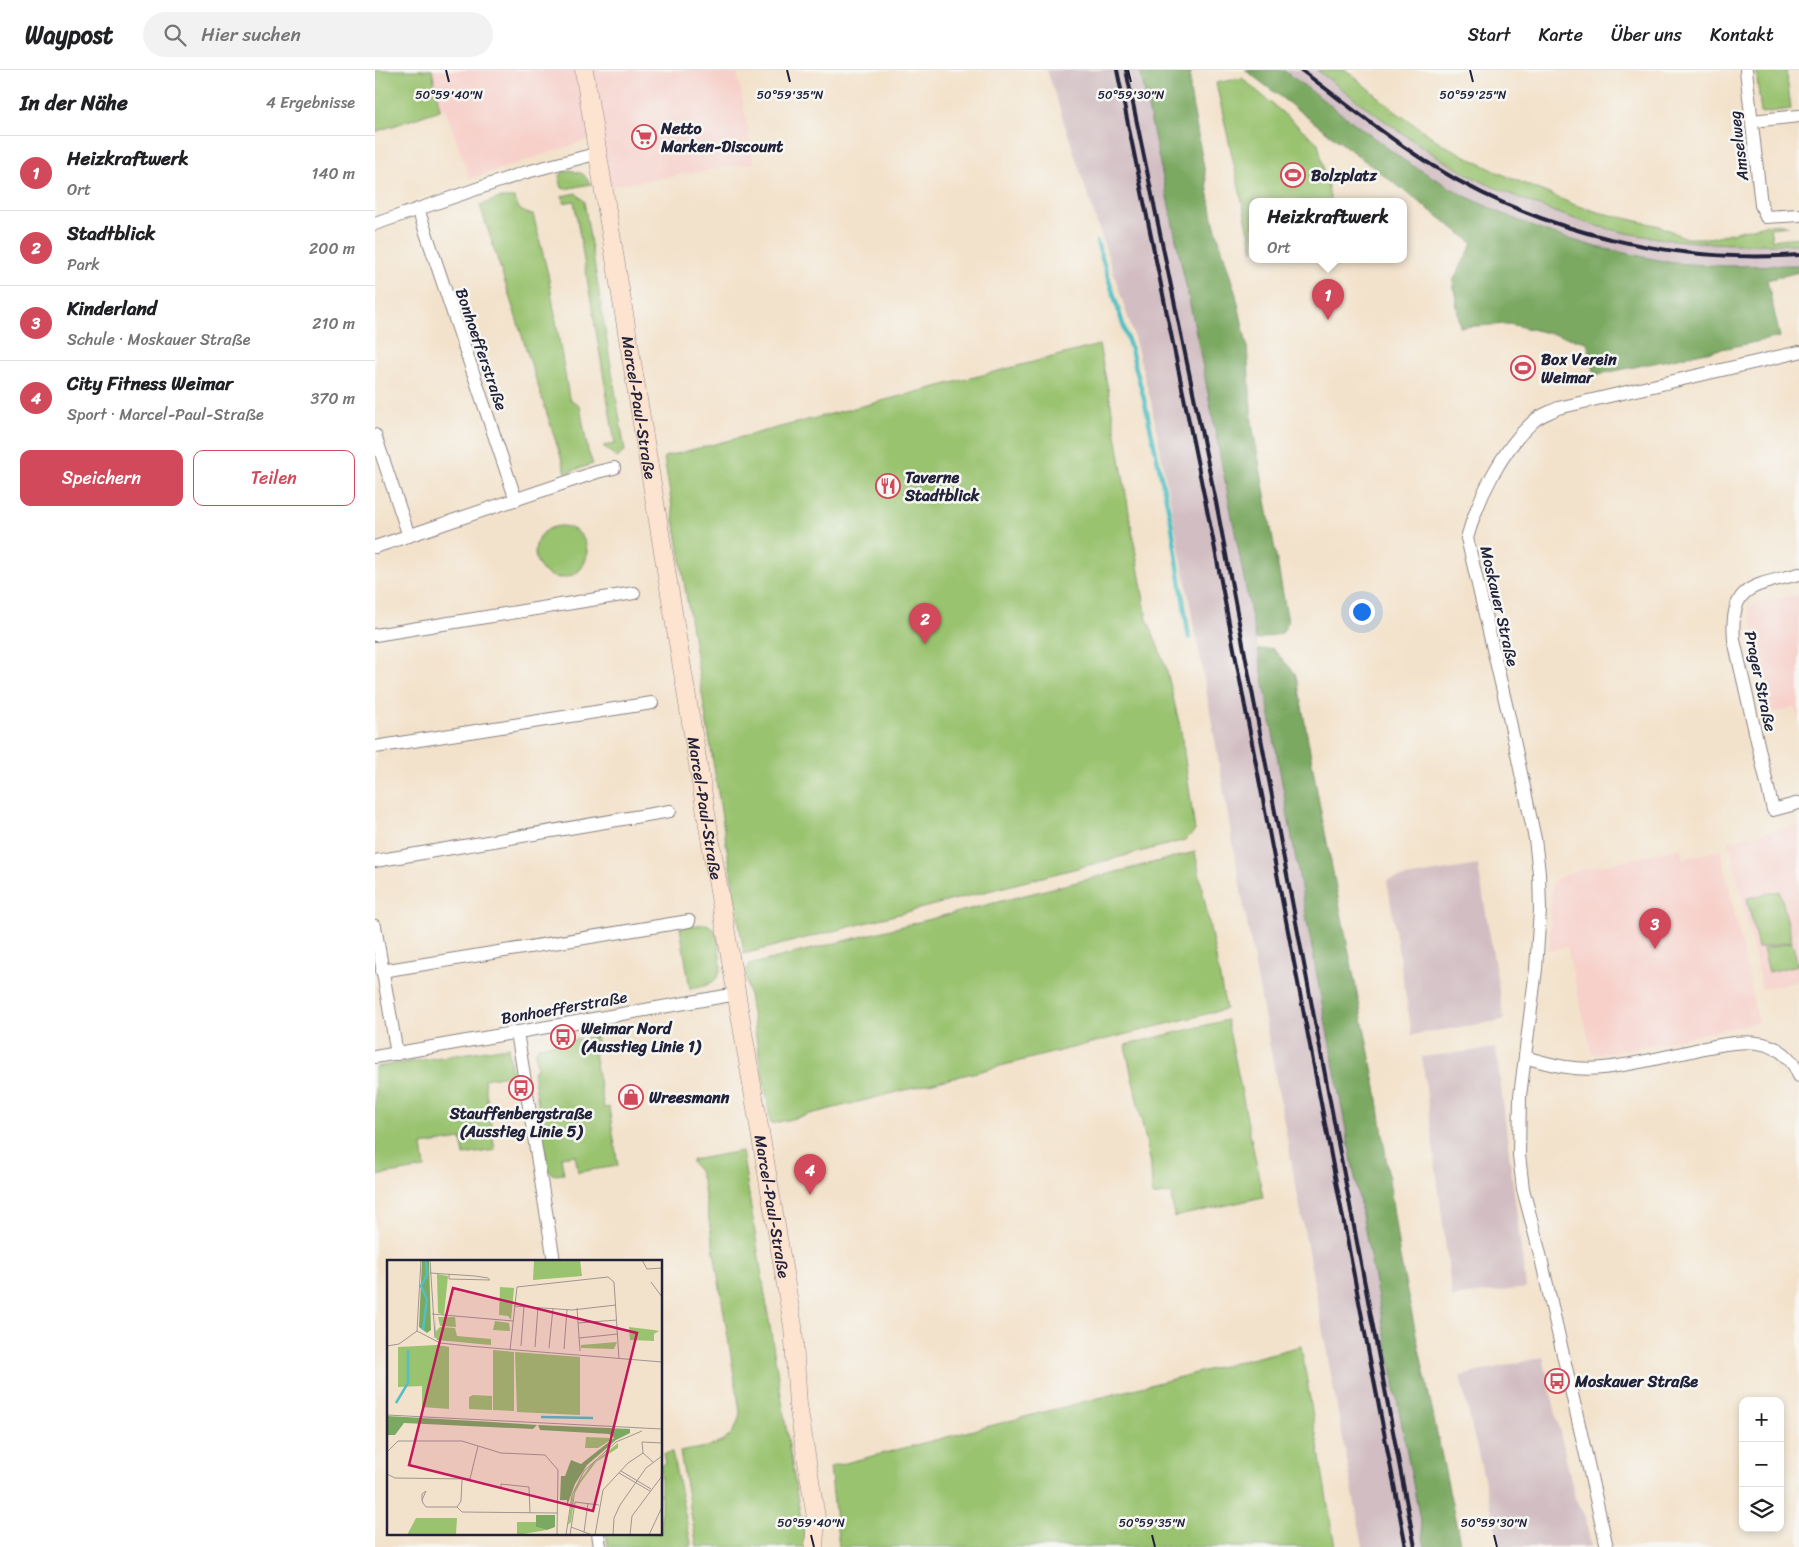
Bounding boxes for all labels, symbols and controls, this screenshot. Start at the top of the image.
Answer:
search box [143,12,493,57]
text: Waypost [25,14,113,56]
text: Hier suchen [201,18,301,51]
text: Start [1468,19,1511,51]
text: Karte [1539,19,1583,51]
text: Über uns [1611,19,1682,51]
text: Kontakt [1710,19,1774,51]
icon: search [161,21,189,49]
text: In der Nähe [20,84,128,122]
text: 50°59'40"N [415,84,483,106]
text: 50°59'35"N [757,84,824,106]
text: 50°59'30"N [1098,84,1165,106]
text: 50°59'25"N [1440,84,1507,106]
text: 4 Ergebnisse [266,88,355,117]
street label: Amselweg [1720,109,1757,184]
place label: Netto Marken-Discount [660,114,783,161]
supermarket icon: Netto Marken-Discount [631,124,657,150]
text: Heizkraftwerk [67,142,189,175]
text: 1 [33,159,39,188]
text: 140 m [312,159,355,188]
place label: Bolzplatz [1311,161,1377,190]
sports icon: Bolzplatz [1280,162,1306,188]
text: Ort [67,175,91,204]
popup [1249,198,1407,263]
text: Heizkraftwerk [1267,200,1389,233]
text: Stadtblick [67,217,155,250]
text: Ort [1267,233,1291,262]
text: 2 [31,234,41,263]
text: 200 m [309,234,355,263]
text: Park [67,250,100,279]
pin: 1 [1312,279,1344,320]
street label: Bonhoefferstraße [447,284,516,415]
text: Kinderland [67,292,157,325]
text: 3 [32,309,40,338]
text: 210 m [312,309,355,338]
text: Schule · Moskauer Straße [67,325,250,354]
street label: Marcel-Paul-Straße [613,334,665,482]
place label: Box Verein Weimar [1541,345,1617,392]
sports icon: Box Verein Weimar [1510,355,1536,381]
text: City Fitness Weimar [67,367,233,400]
text: 4 [31,384,41,413]
text: 370 m [311,384,355,413]
text: Sport · Marcel-Paul-Straße [67,400,264,429]
button: Speichern [20,450,183,506]
button: Teilen [193,450,355,506]
place label: Taverne Stadtblick [904,463,980,510]
restaurant icon: Taverne Stadtblick [875,473,901,499]
street label: Moskauer Straße [1472,543,1528,670]
your location [1349,599,1375,625]
pin: 2 [909,603,941,644]
street label: Prager Straße [1736,628,1785,734]
street label: Marcel-Paul-Straße [679,734,731,882]
pin: 3 [1639,908,1671,949]
street label: Bonhoefferstraße [499,982,630,1033]
place label: Weimar Nord (Ausstieg Linie 1) [581,1014,702,1061]
bus stop icon: Weimar Nord (Ausstieg Linie 1) [550,1024,576,1050]
bus stop icon: Stauffenbergstraße (Ausstieg Linie 5) [508,1075,534,1101]
place label: Wreesmann [649,1083,730,1112]
shop icon: Wreesmann [618,1084,644,1110]
place label: Stauffenbergstraße (Ausstieg Linie 5) [449,1099,593,1146]
street label: Marcel-Paul-Straße [746,1133,799,1281]
pin: 4 [794,1154,826,1195]
inset map [387,1260,663,1534]
place label: Moskauer Straße [1574,1367,1698,1396]
bus stop icon: Moskauer Straße [1544,1368,1570,1394]
map controls [1739,1397,1784,1532]
button: + [1739,1397,1784,1442]
button: − [1739,1442,1784,1487]
button: layers [1739,1487,1784,1532]
text: 50°59'40"N [777,1512,845,1534]
text: 50°59'35"N [1119,1512,1186,1534]
text: 50°59'30"N [1461,1512,1528,1534]

